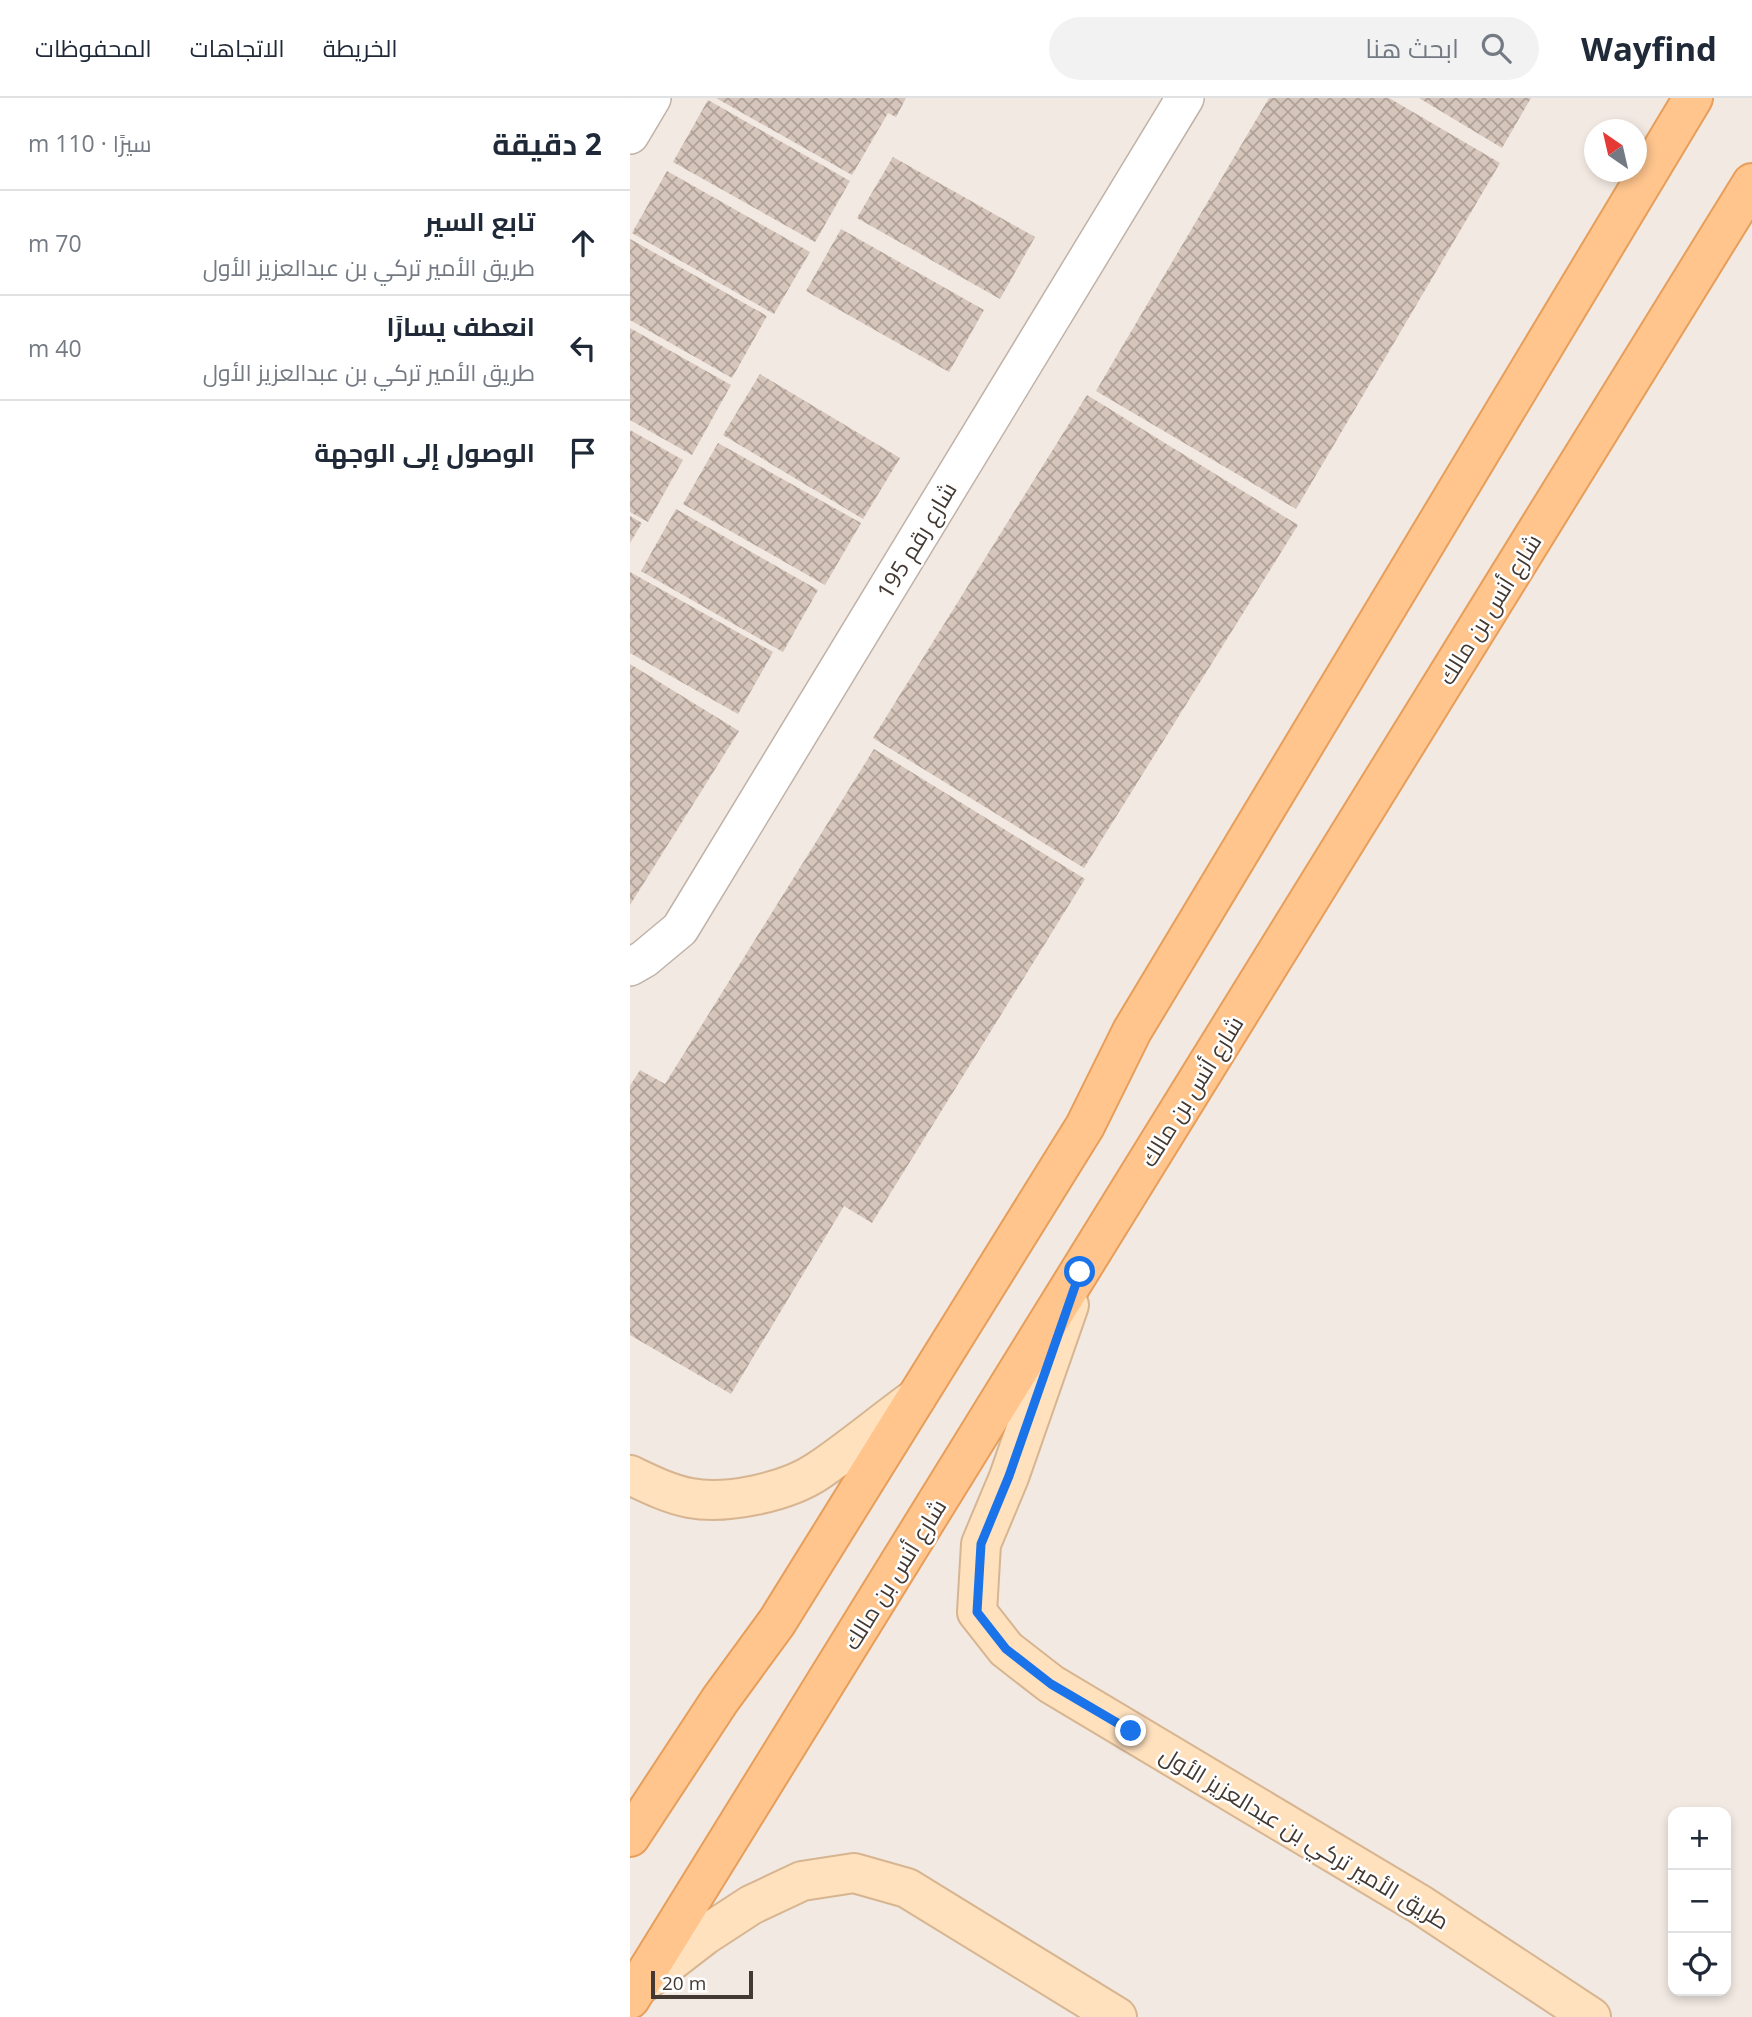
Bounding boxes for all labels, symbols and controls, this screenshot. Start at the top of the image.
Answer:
search box [1049,17,1539,80]
text: Wayfind [1581,26,1717,71]
icon: search [1477,29,1515,67]
text: ابحث هنا [1365,30,1459,66]
text: المحفوظات [35,31,152,64]
text: الاتجاهات [190,31,285,64]
text: الخريطة [323,31,398,64]
north arrow [1584,119,1647,182]
text: 2 دقيقة [492,123,602,164]
text: سيرًا · 110 m [28,127,152,159]
text: تابع السير [425,203,535,239]
icon: ahead [564,224,602,262]
text: 70 m [28,227,82,259]
text: طريق الأمير تركي بن عبدالعزيز الأول [203,251,535,283]
text: انعطف يسارًا [386,308,535,344]
icon: left [564,329,602,367]
text: 40 m [28,332,82,364]
text: طريق الأمير تركي بن عبدالعزيز الأول [203,356,535,388]
text: الوصول إلى الوجهة [314,434,535,470]
icon: arrive [564,434,602,472]
street label: شارع رقم 195 [869,476,964,605]
street label: شارع أنس بن مالك [1430,527,1549,691]
street label: شارع أنس بن مالك [1132,1009,1251,1173]
route start [1064,1256,1095,1287]
street label: شارع أنس بن مالك [835,1492,954,1656]
route end [1115,1715,1146,1746]
street label: طريق الأمير تركي بن عبدالعزيز الأول [1153,1738,1456,1939]
map controls [1668,1807,1731,1996]
button: + [1668,1807,1731,1870]
button: − [1668,1870,1731,1933]
button: locate [1668,1933,1731,1996]
scale bar [651,1968,752,2000]
text: 20 m [662,1970,706,1996]

